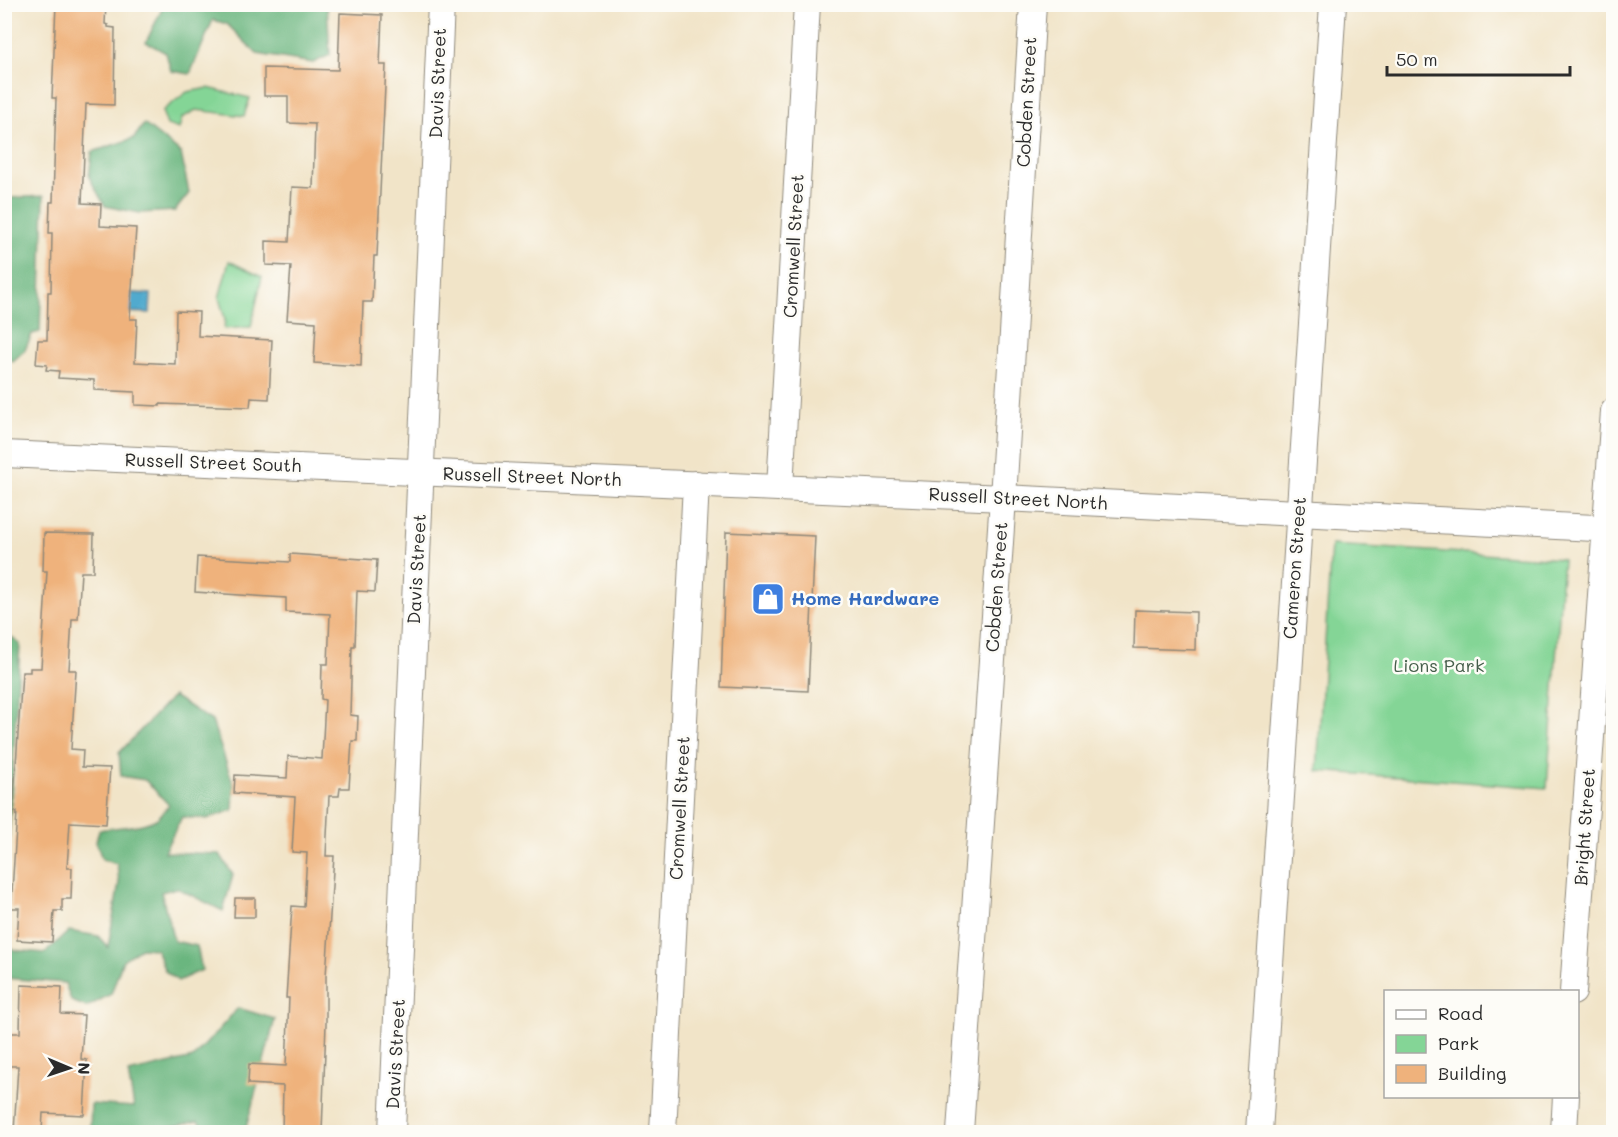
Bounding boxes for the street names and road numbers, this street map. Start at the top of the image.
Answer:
street label: Davis Street [423,27,451,139]
street label: Cobden Street [1011,36,1041,168]
street label: Cromwell Street [777,173,809,319]
street label: Russell Street South [124,447,302,477]
street label: Russell Street North [442,461,622,491]
street label: Russell Street North [928,481,1108,515]
street label: Cameron Street [1277,496,1311,640]
street label: Davis Street [401,513,431,625]
street label: Cobden Street [979,521,1013,653]
street label: Cromwell Street [663,735,695,881]
street label: Bright Street [1568,768,1600,886]
street label: Davis Street [380,998,410,1110]

